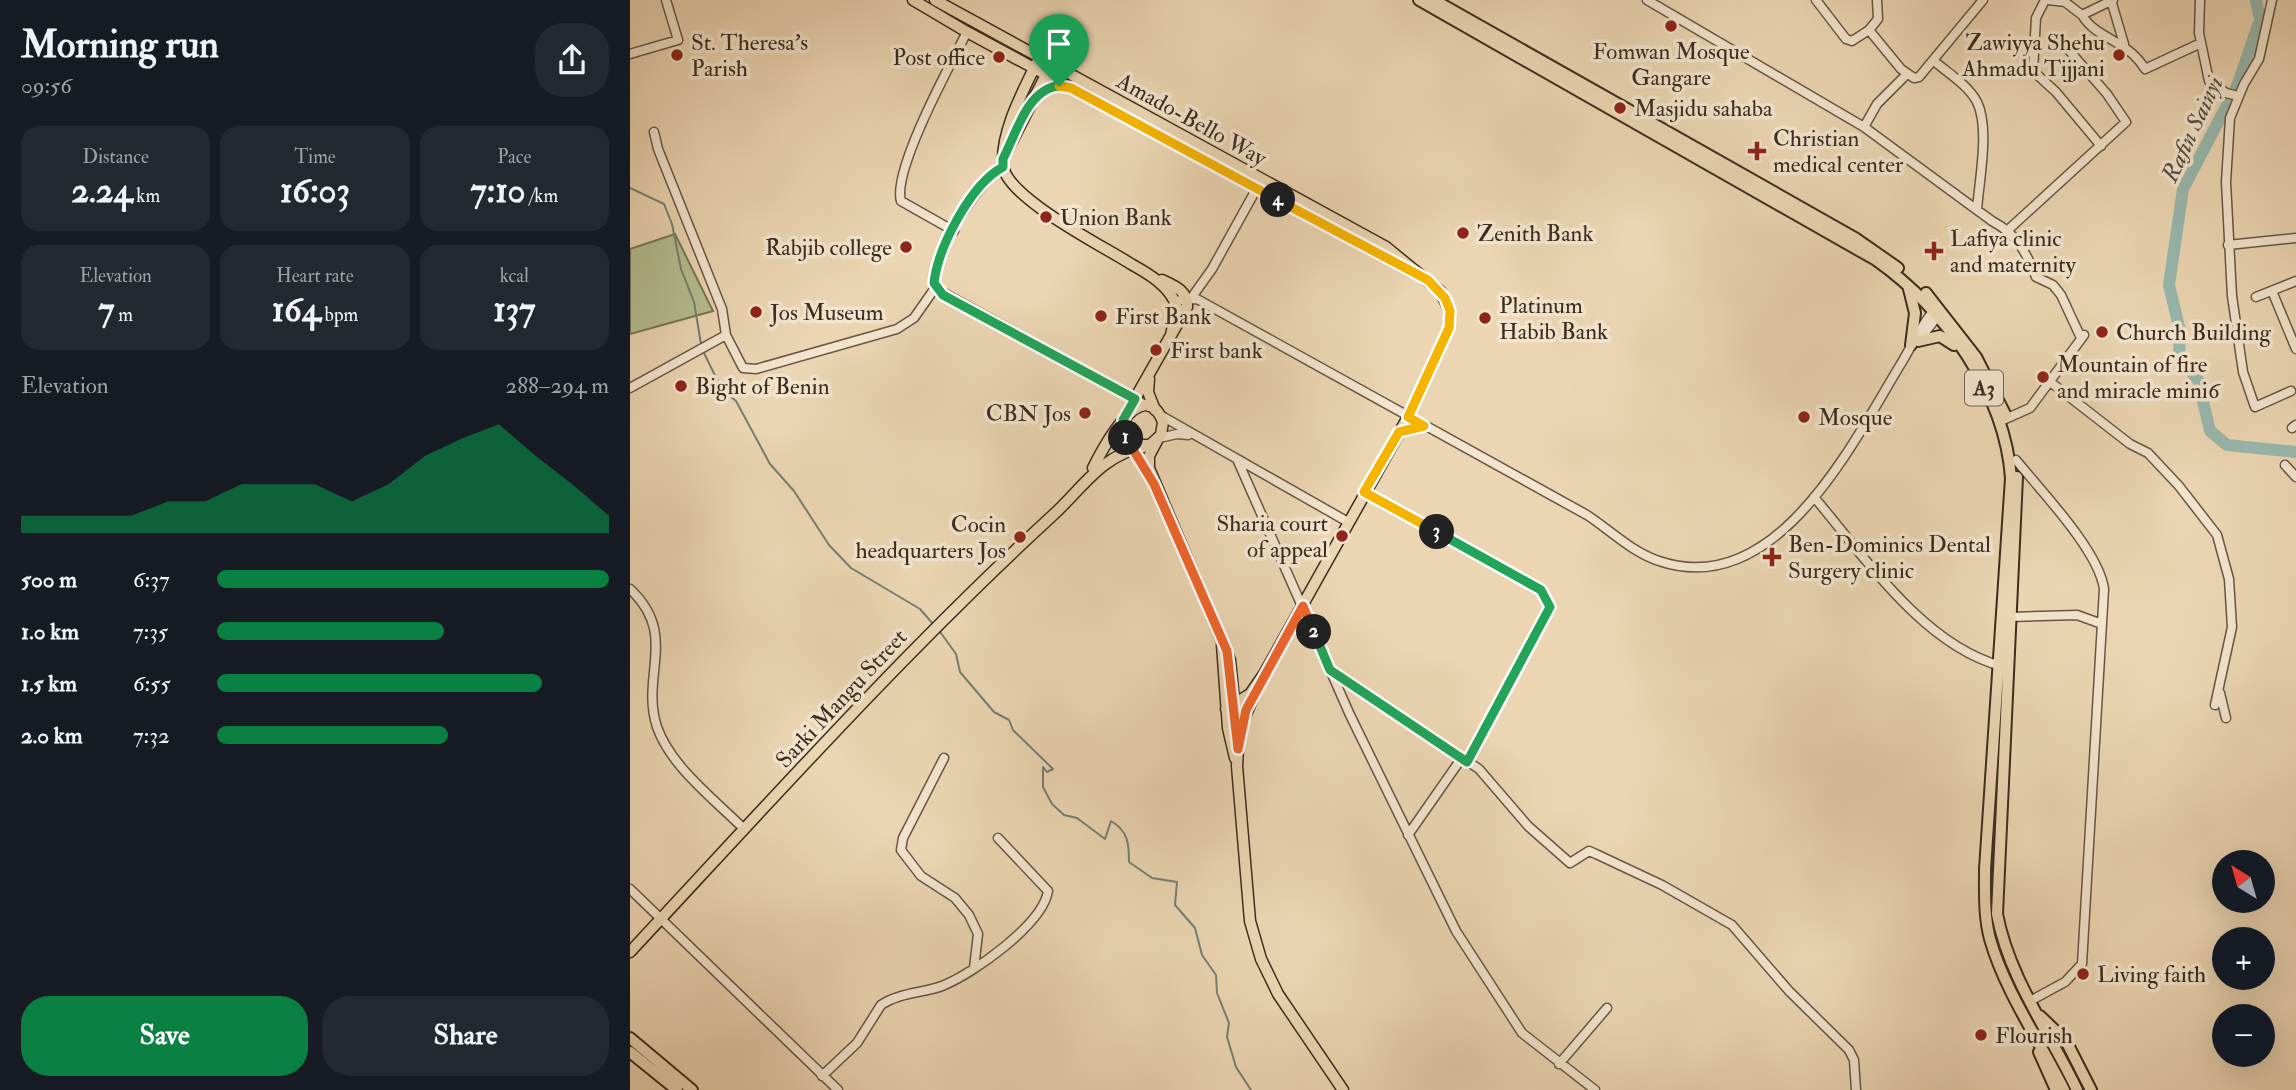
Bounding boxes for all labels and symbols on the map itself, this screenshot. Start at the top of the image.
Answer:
pin [1029,14,1089,86]
marker: Fomwan Mosque Gangare [1663,18,1679,34]
place label: St. Theresa's Parish [691,28,808,83]
place label: Zawiyya Shehu Ahmadu Tijjani [1961,28,2105,83]
place label: Fomwan Mosque Gangare [1592,37,1750,92]
place label: Post office [892,43,985,72]
marker: St. Theresa's Parish [669,47,685,63]
marker: Zawiyya Shehu Ahmadu Tijjani [2111,47,2127,63]
marker: Post office [991,49,1007,65]
street label: Amado-Bello Way [1111,66,1273,173]
water label: Rafin Sainyi [2154,71,2231,188]
place label: Masjidu sahaba [1634,94,1773,123]
marker: Masjidu sahaba [1612,100,1628,116]
place label: Christian medical center [1773,124,1904,179]
marker: Christian medical center [1747,141,1767,161]
pin: 4 [1260,182,1296,218]
place label: Union Bank [1060,203,1172,232]
marker: Union Bank [1038,209,1054,225]
place label: Zenith Bank [1477,219,1593,248]
place label: Lafiya clinic and maternity [1950,224,2077,279]
marker: Zenith Bank [1455,225,1471,241]
place label: Rabjib college [765,233,892,262]
marker: Rabjib college [898,239,914,255]
marker: Lafiya clinic and maternity [1924,241,1944,261]
place label: Platinum Habib Bank [1499,291,1608,346]
place label: Jos Museum [769,298,884,327]
place label: First Bank [1115,302,1212,331]
marker: Jos Museum [748,304,764,320]
marker: First Bank [1093,308,1109,324]
marker: Platinum Habib Bank [1477,310,1493,326]
place label: Church Building [2116,318,2271,347]
marker: Church Building [2094,324,2110,340]
place label: First bank [1170,336,1263,365]
marker: First bank [1148,342,1164,358]
place label: Mountain of fire and miracle mini6 [2057,350,2221,405]
marker: Mountain of fire and miracle mini6 [2035,369,2051,385]
road number: A3 [1965,370,2003,406]
place label: Bight of Benin [695,372,830,401]
marker: Bight of Benin [673,378,689,394]
place label: CBN Jos [986,399,1071,428]
place label: Mosque [1818,403,1893,432]
marker: CBN Jos [1077,405,1093,421]
marker: Mosque [1796,409,1812,425]
pin: 1 [1108,420,1144,456]
place label: Sharia court of appeal [1217,509,1328,565]
place label: Cocin headquarters Jos [855,510,1006,565]
pin: 3 [1420,514,1454,550]
marker: Sharia court of appeal [1334,528,1350,544]
marker: Cocin headquarters Jos [1012,529,1028,545]
place label: Ben-Dominics Dental Surgery clinic [1788,530,1991,585]
marker: Ben-Dominics Dental Surgery clinic [1762,547,1782,567]
pin: 2 [1296,614,1332,650]
street label: Sarki Mangu Street [769,623,913,774]
north arrow [2212,850,2275,914]
place label: Living faith [2097,960,2206,989]
marker: Living faith [2075,966,2091,982]
place label: Flourish [1995,1021,2073,1050]
marker: Flourish [1973,1027,1989,1043]

